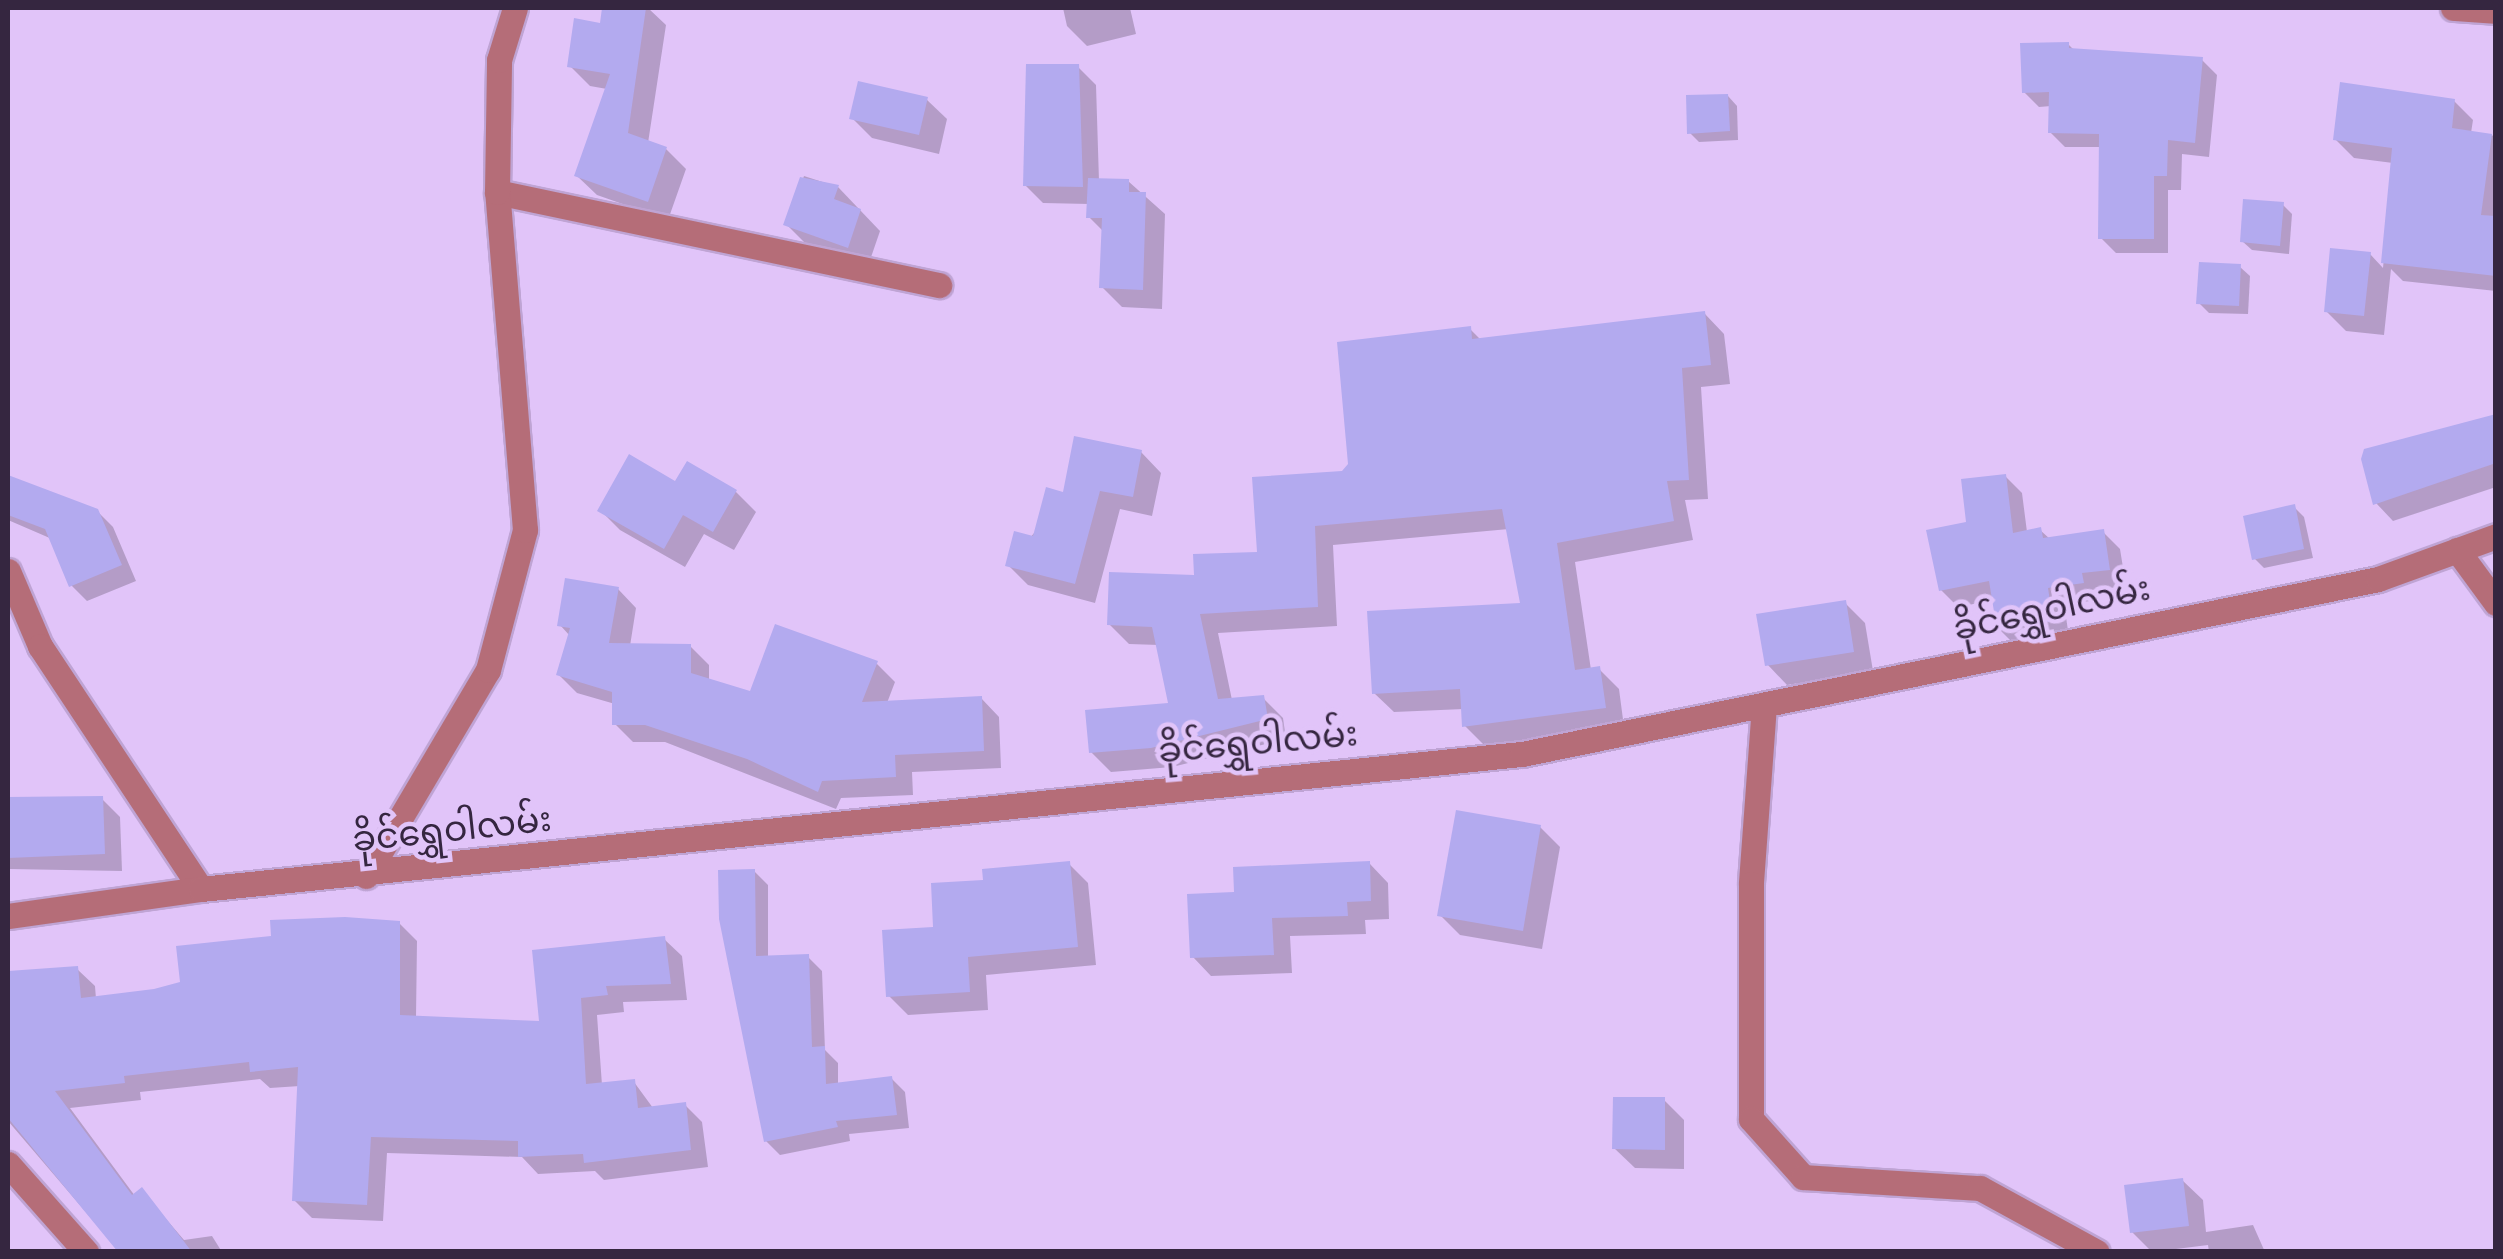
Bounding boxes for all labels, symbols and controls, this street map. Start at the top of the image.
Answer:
street label: ခိုင်ရွှေဝါလမ်း [1950,569,2154,651]
street label: ခိုင်ရွှေဝါလမ်း [1156,714,1360,774]
street label: ခိုင်ရွှေဝါလမ်း [350,800,554,862]

